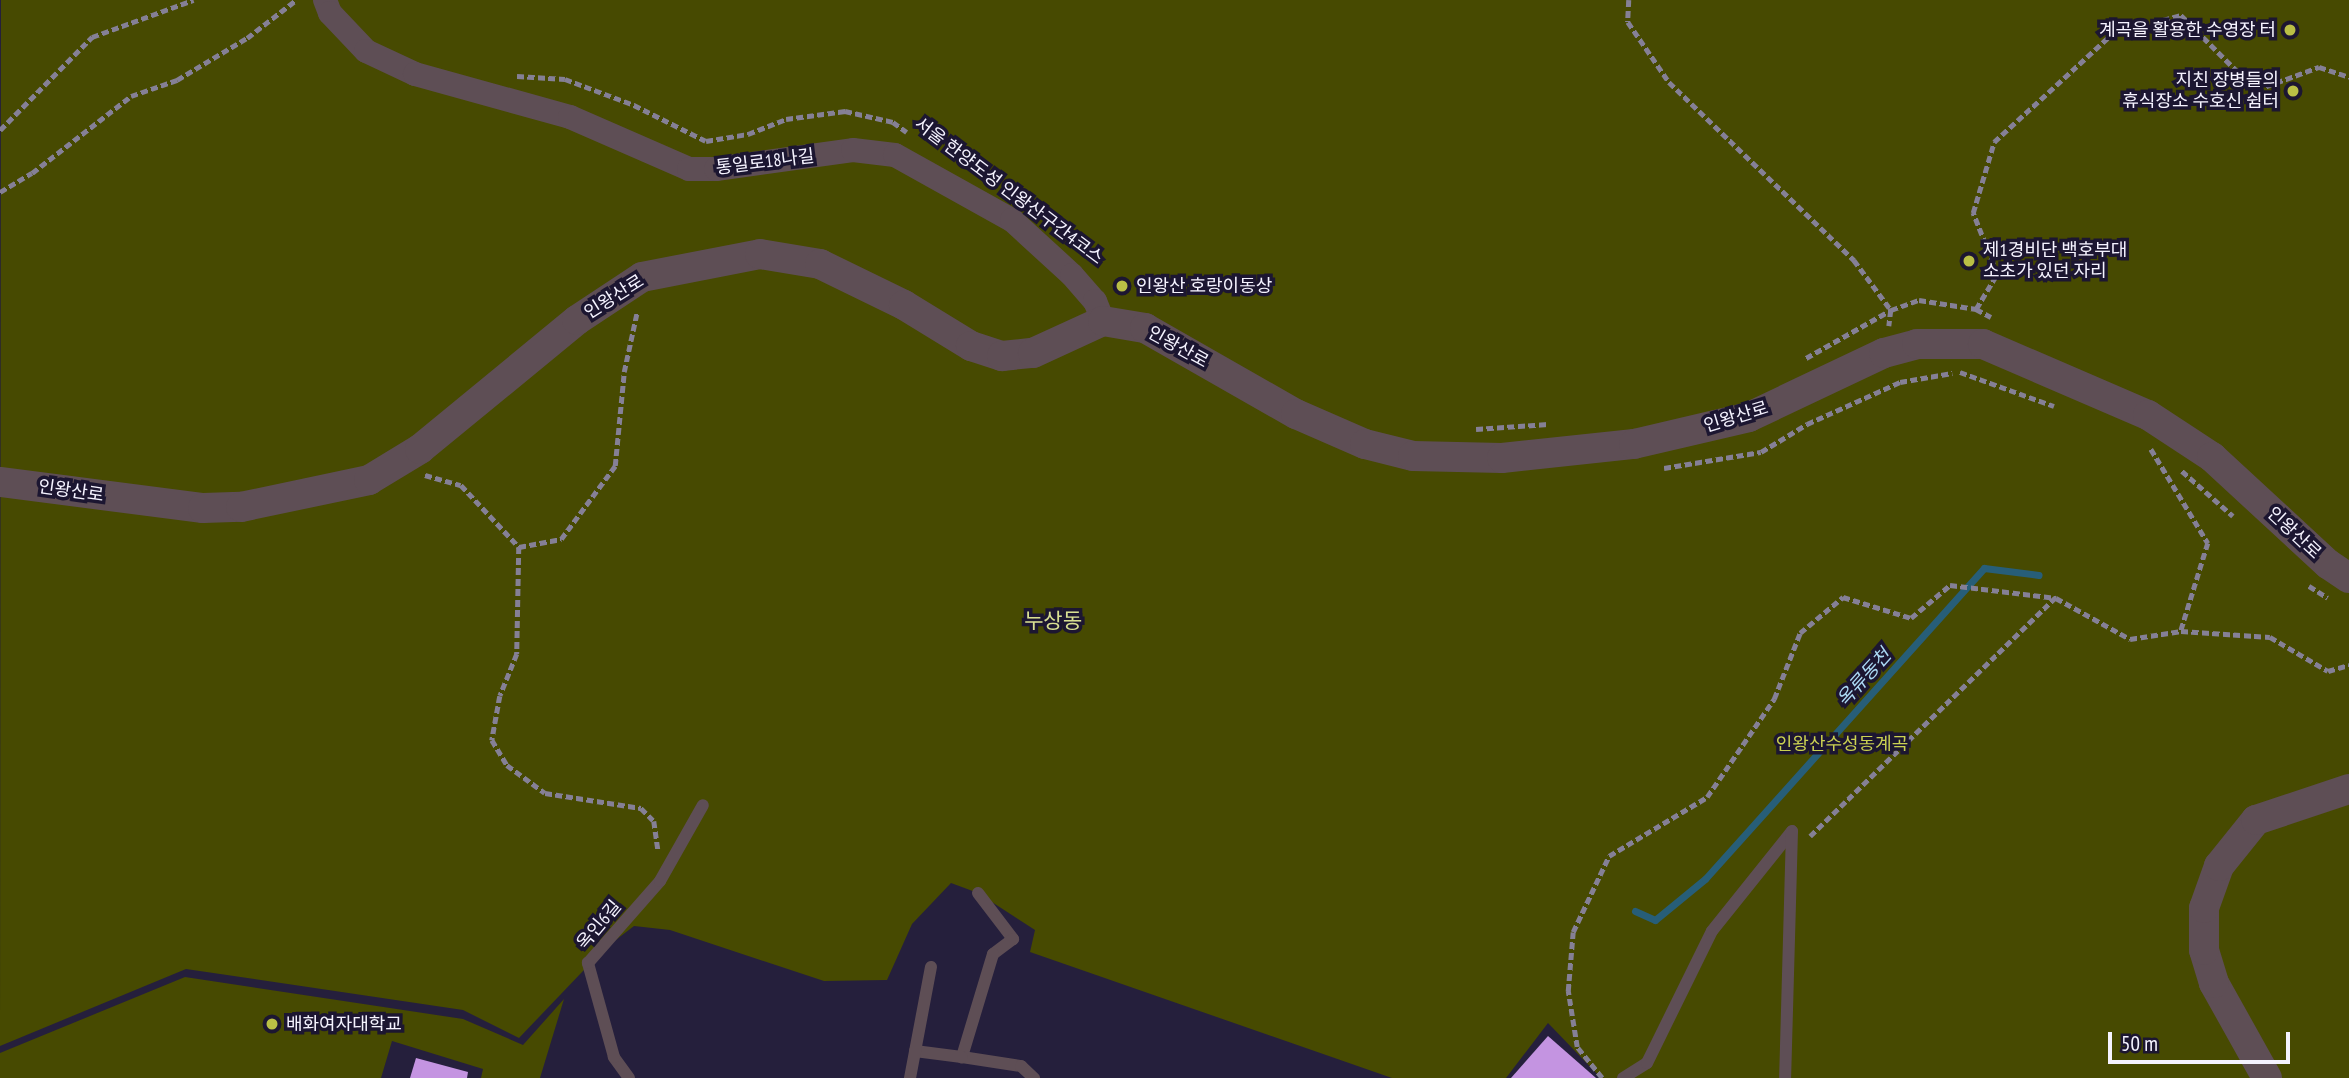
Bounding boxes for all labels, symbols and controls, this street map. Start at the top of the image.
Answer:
place label: 계곡을 활용한 수영장 터 [2099,19,2276,41]
marker: 계곡을 활용한 수영장 터 [2282,22,2298,38]
place label: 지친 장병들의 휴식장소 수호신 쉼터 [2122,70,2279,112]
marker: 지친 장병들의 휴식장소 수호신 쉼터 [2285,83,2301,99]
street label: 서울 한양도성 인왕산구간4코스 [910,113,1108,269]
street label: 통일로18나길 [715,145,815,179]
place label: 제1경비단 백호부대 소초가 있던 자리 [1983,240,2127,282]
marker: 제1경비단 백호부대 소초가 있던 자리 [1961,253,1977,269]
street label: 인왕산로 [580,270,648,324]
place label: 인왕산 호랑이동상 [1136,275,1272,297]
marker: 인왕산 호랑이동상 [1114,278,1130,294]
street label: 인왕산로 [1144,321,1212,373]
street label: 인왕산로 [1701,397,1771,437]
street label: 인왕산로 [37,476,105,506]
street label: 인왕산로 [2262,503,2326,563]
district label: 누상동 [1024,608,1082,634]
water label: 옥류동천 [1832,644,1896,712]
park label: 인왕산수성동계곡 [1776,733,1908,755]
street label: 옥인6길 [572,896,626,954]
place label: 배화여자대학교 [286,1013,402,1035]
marker: 배화여자대학교 [264,1016,280,1032]
scale bar [2111,1018,2293,1062]
text: 50 m [2121,1030,2158,1057]

